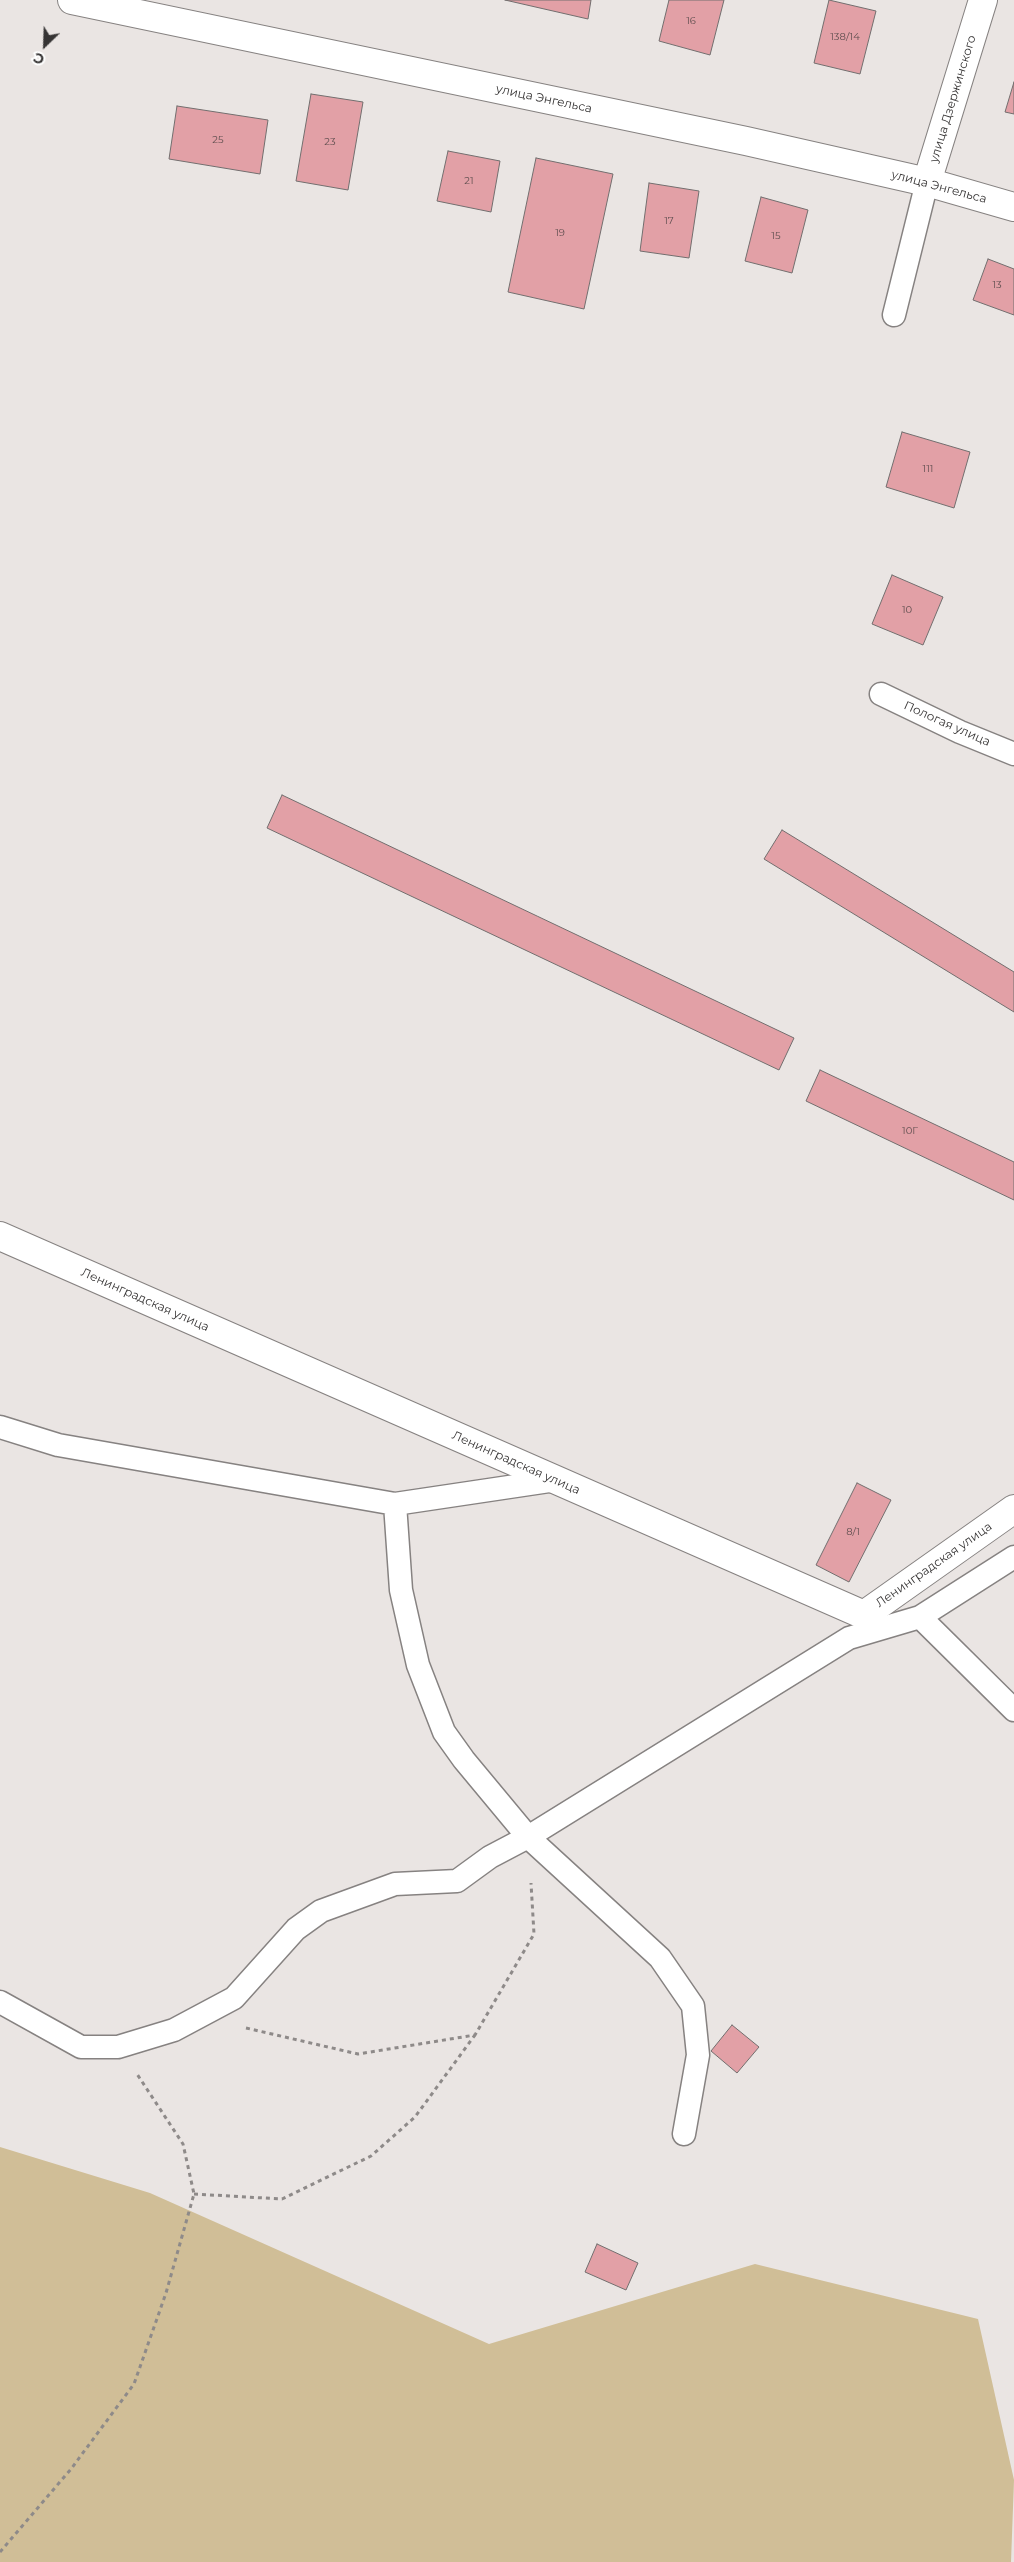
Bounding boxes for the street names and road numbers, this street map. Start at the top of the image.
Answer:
street label: улица Дзержинского [927,34,979,164]
street label: улица Энгельса [495,82,593,116]
street label: улица Энгельса [890,167,988,207]
street label: Пологая улица [901,698,993,750]
street label: Ленинградская улица [79,1265,211,1335]
street label: Ленинградская улица [450,1428,582,1498]
street label: Ленинградская улица [873,1519,995,1611]

